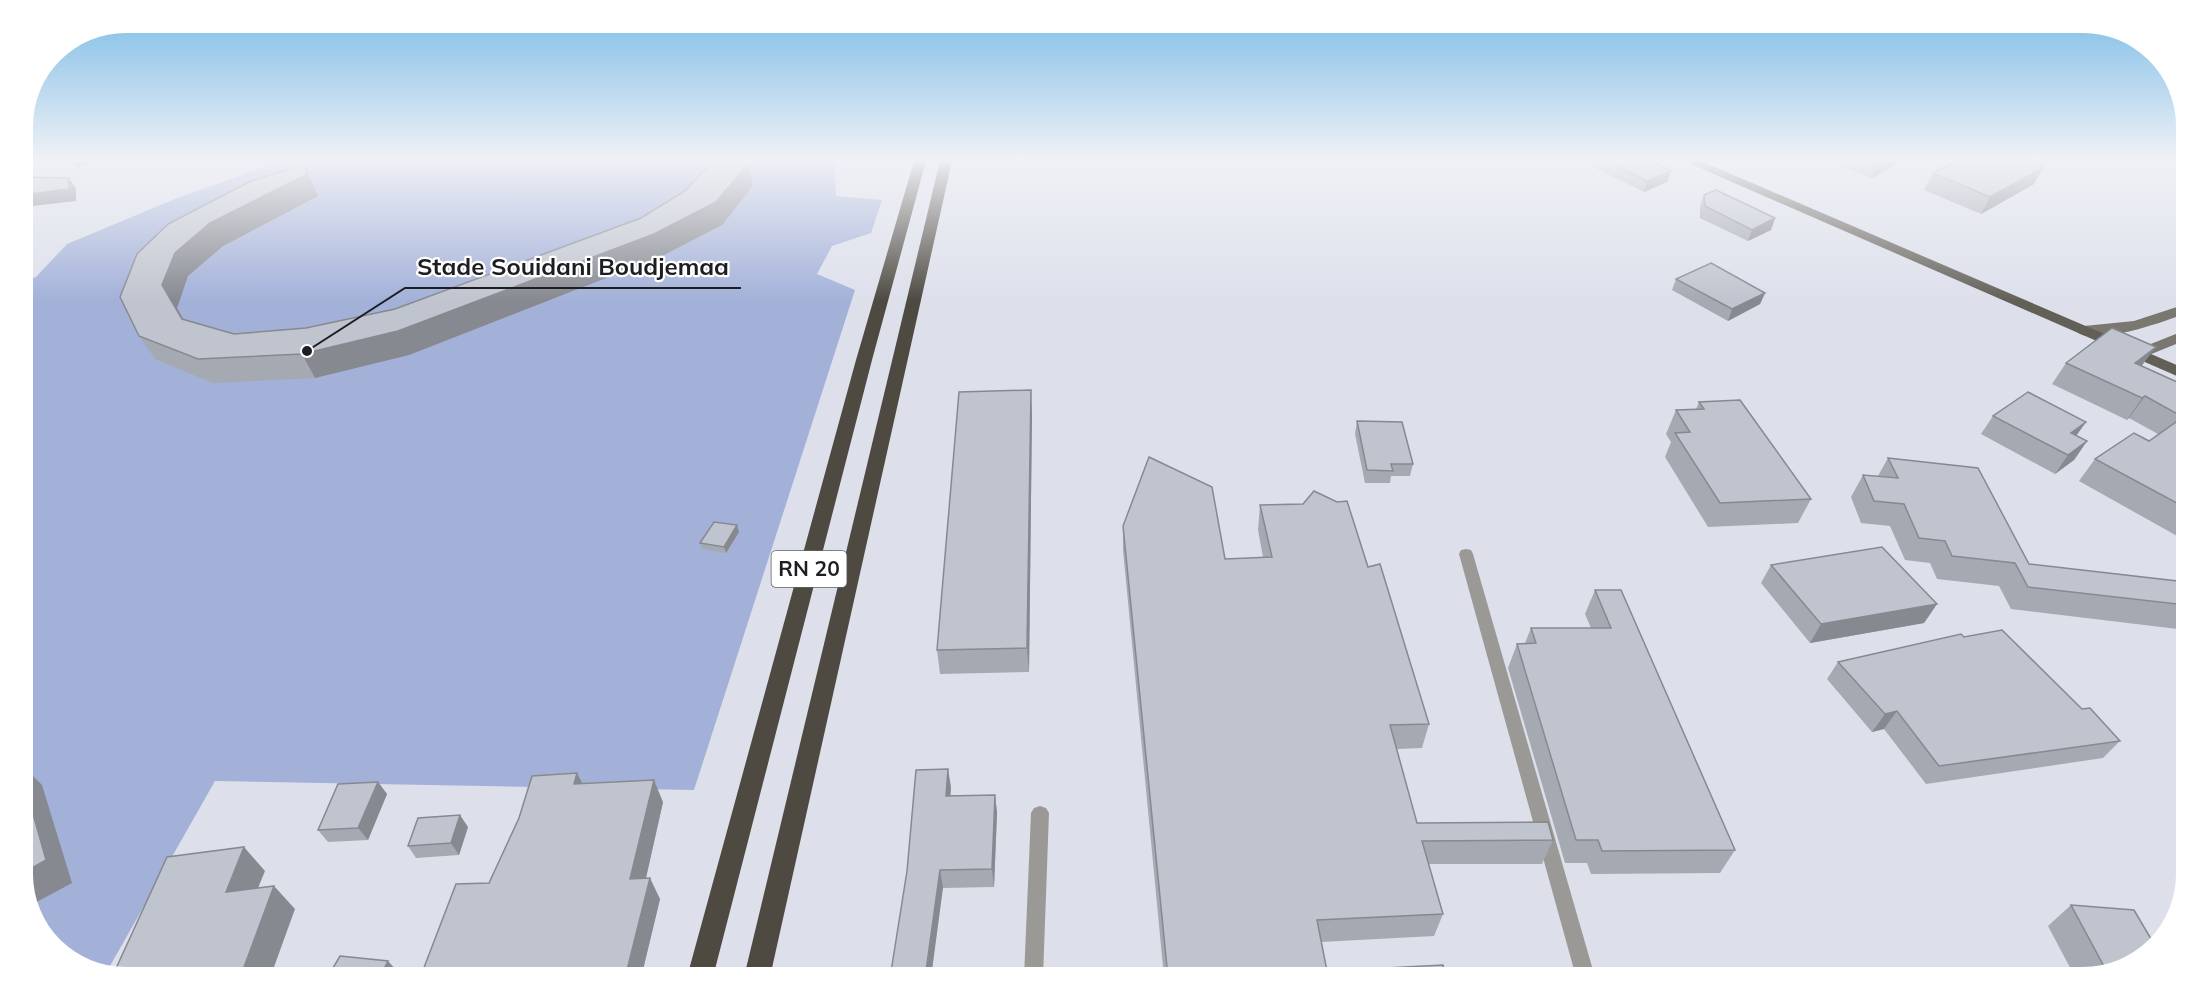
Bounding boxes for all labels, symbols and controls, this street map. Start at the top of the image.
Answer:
callout: Stade Souidani Boudjemaa [405,246,741,288]
text: Stade Souidani Boudjemaa [417,251,729,281]
road number: RN 20 [772,551,846,587]

